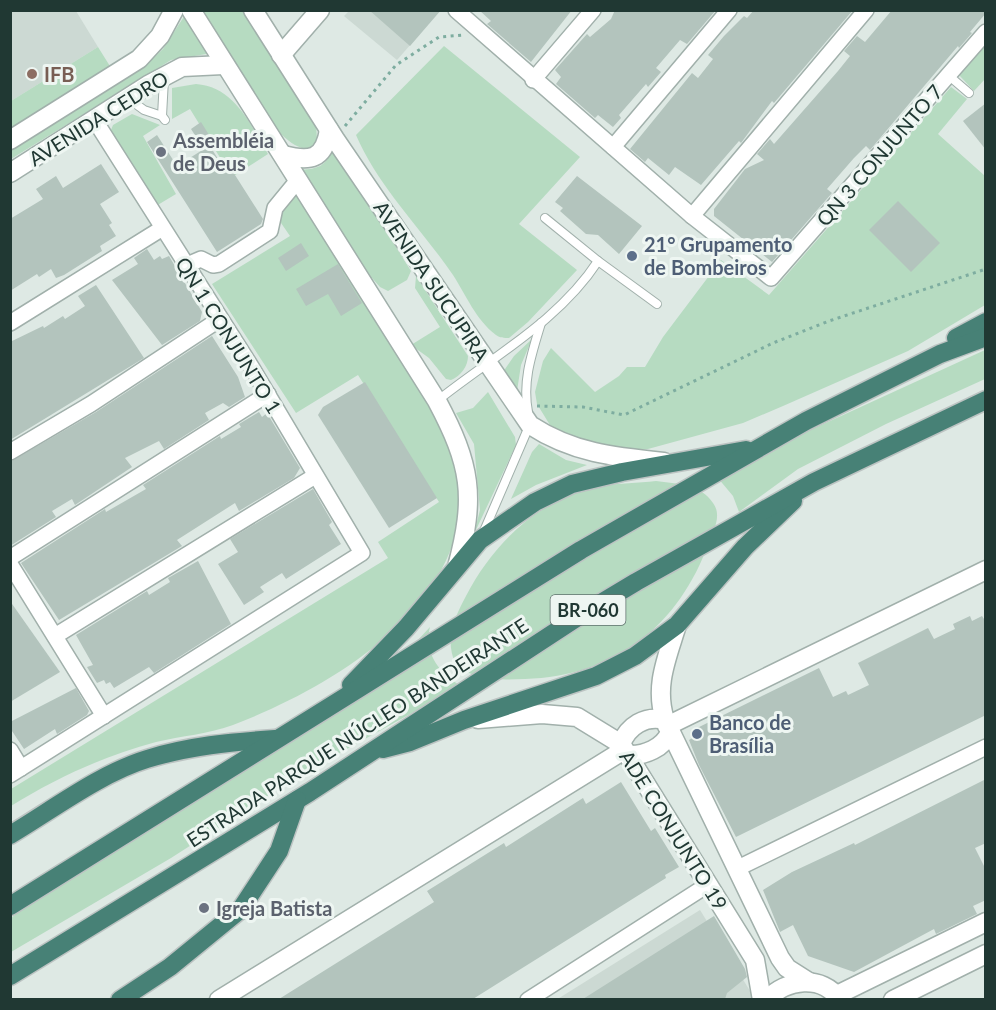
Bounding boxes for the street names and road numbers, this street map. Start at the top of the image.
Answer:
street label: AVENIDA CEDRO [24,65,172,171]
street label: QN 3 CONJUNTO 7 [811,79,947,231]
street label: AVENIDA SUCUPIRA [369,196,495,366]
street label: QN 1 CONJUNTO 1 [171,252,287,418]
road number: BR-060 [550,595,626,625]
street label: ESTRADA PARQUE NÚCLEO BANDEIRANTE [182,612,532,852]
street label: ADE CONJUNTO 19 [615,746,733,914]

